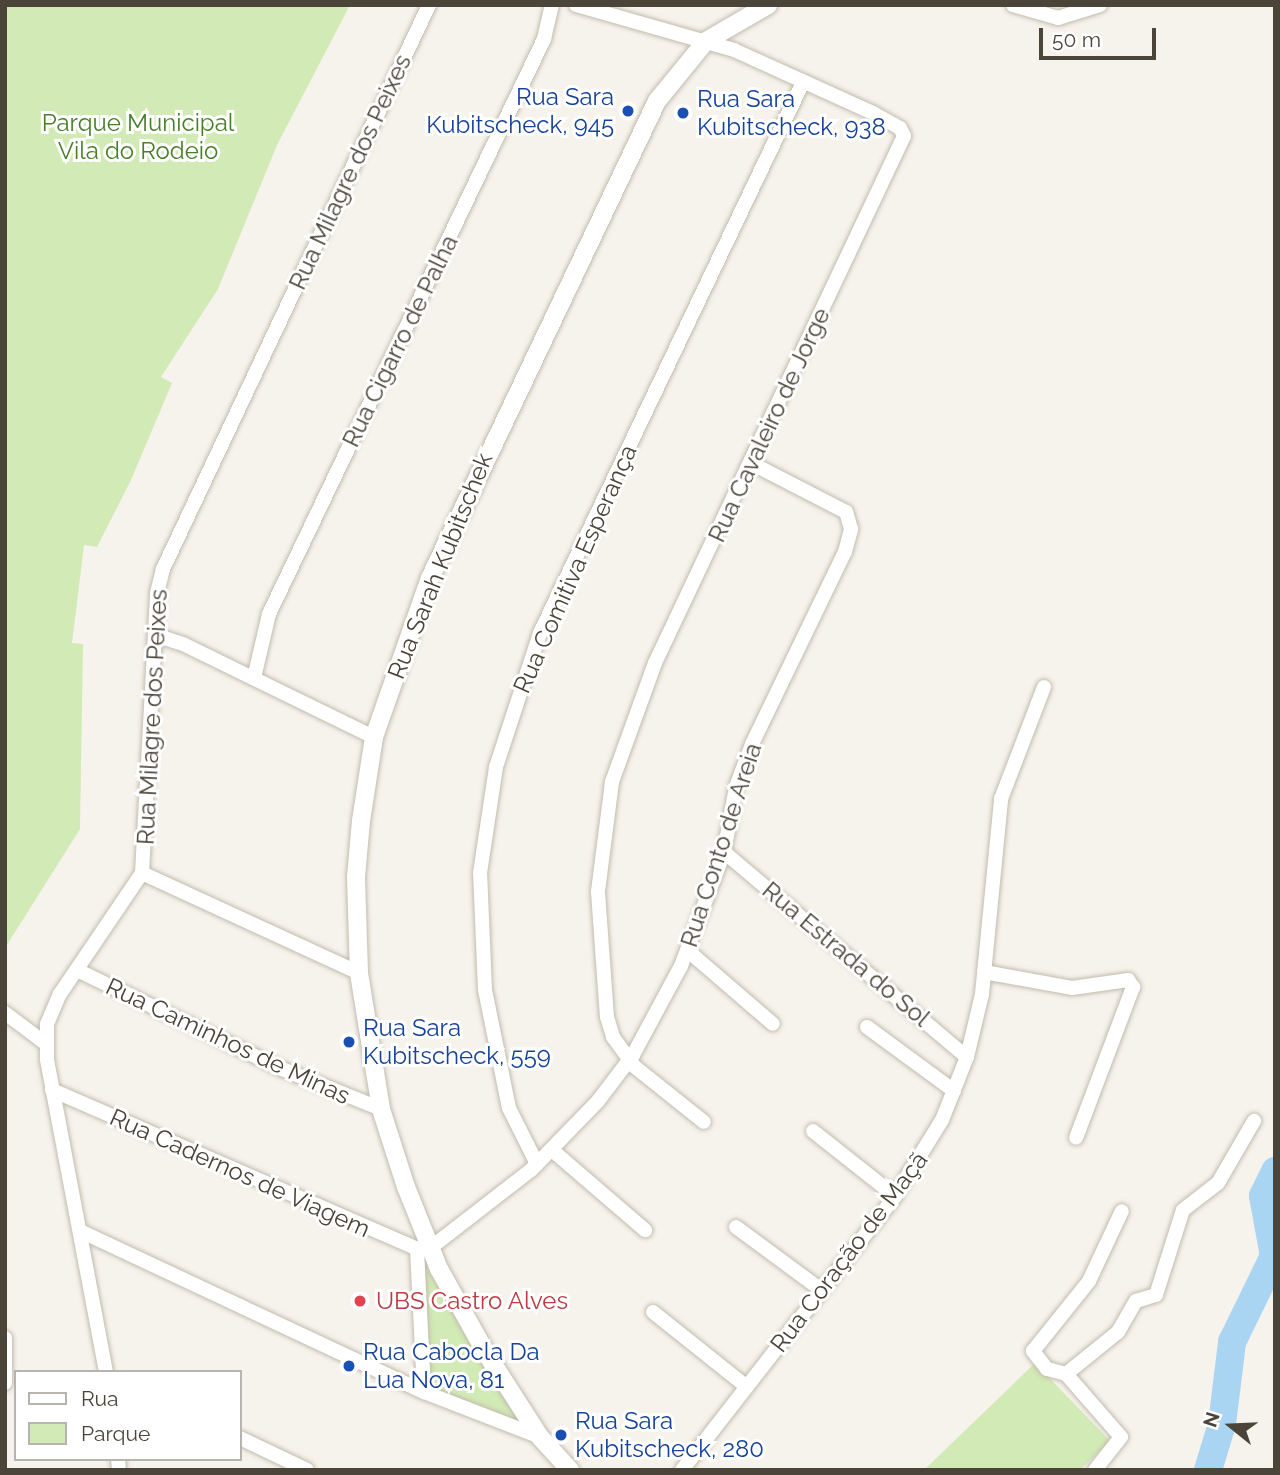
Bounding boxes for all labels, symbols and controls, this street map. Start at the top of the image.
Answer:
scale bar [1042,14,1159,58]
text: 50 m [1052,27,1101,52]
street label: Rua Milagre dos Peixes [283,50,417,294]
place label: Rua Sara Kubitscheck, 945 [426,83,614,139]
place label: Rua Sara Kubitscheck, 938 [697,85,886,141]
marker: Rua Sara Kubitscheck, 945 [620,103,636,119]
marker: Rua Sara Kubitscheck, 938 [675,105,691,121]
park label: Parque Municipal Vila do Rodeio [42,109,234,165]
street label: Rua Cigarro de Palha [336,230,464,452]
street label: Rua Cavaleiro de Jorge [702,303,836,547]
street label: Rua Comitiva Esperança [507,440,643,698]
street label: Rua Sarah Kubitschek [381,449,499,683]
street label: Rua Milagre dos Peixes [131,588,173,846]
street label: Rua Conto de Areia [674,739,768,951]
street label: Rua Estrada do Sol [757,876,935,1032]
street label: Rua Caminhos de Minas [101,972,355,1110]
place label: Rua Sara Kubitscheck, 559 [363,1014,551,1070]
marker: Rua Sara Kubitscheck, 559 [341,1034,357,1050]
street label: Rua Cadernos de Viagem [105,1102,375,1244]
street label: Rua Coração de Maçã [764,1146,934,1358]
place label: UBS Castro Alves [376,1287,569,1315]
marker: UBS Castro Alves [350,1291,370,1311]
place label: Rua Cabocla Da Lua Nova, 81 [363,1338,540,1394]
marker: Rua Cabocla Da Lua Nova, 81 [341,1358,357,1374]
legend [14,1370,242,1461]
text: Rua [81,1386,118,1411]
north arrow [1196,1391,1266,1461]
place label: Rua Sara Kubitscheck, 280 [575,1407,764,1463]
text: N [1198,1409,1224,1430]
text: Parque [81,1421,150,1446]
marker: Rua Sara Kubitscheck, 280 [553,1427,569,1443]

